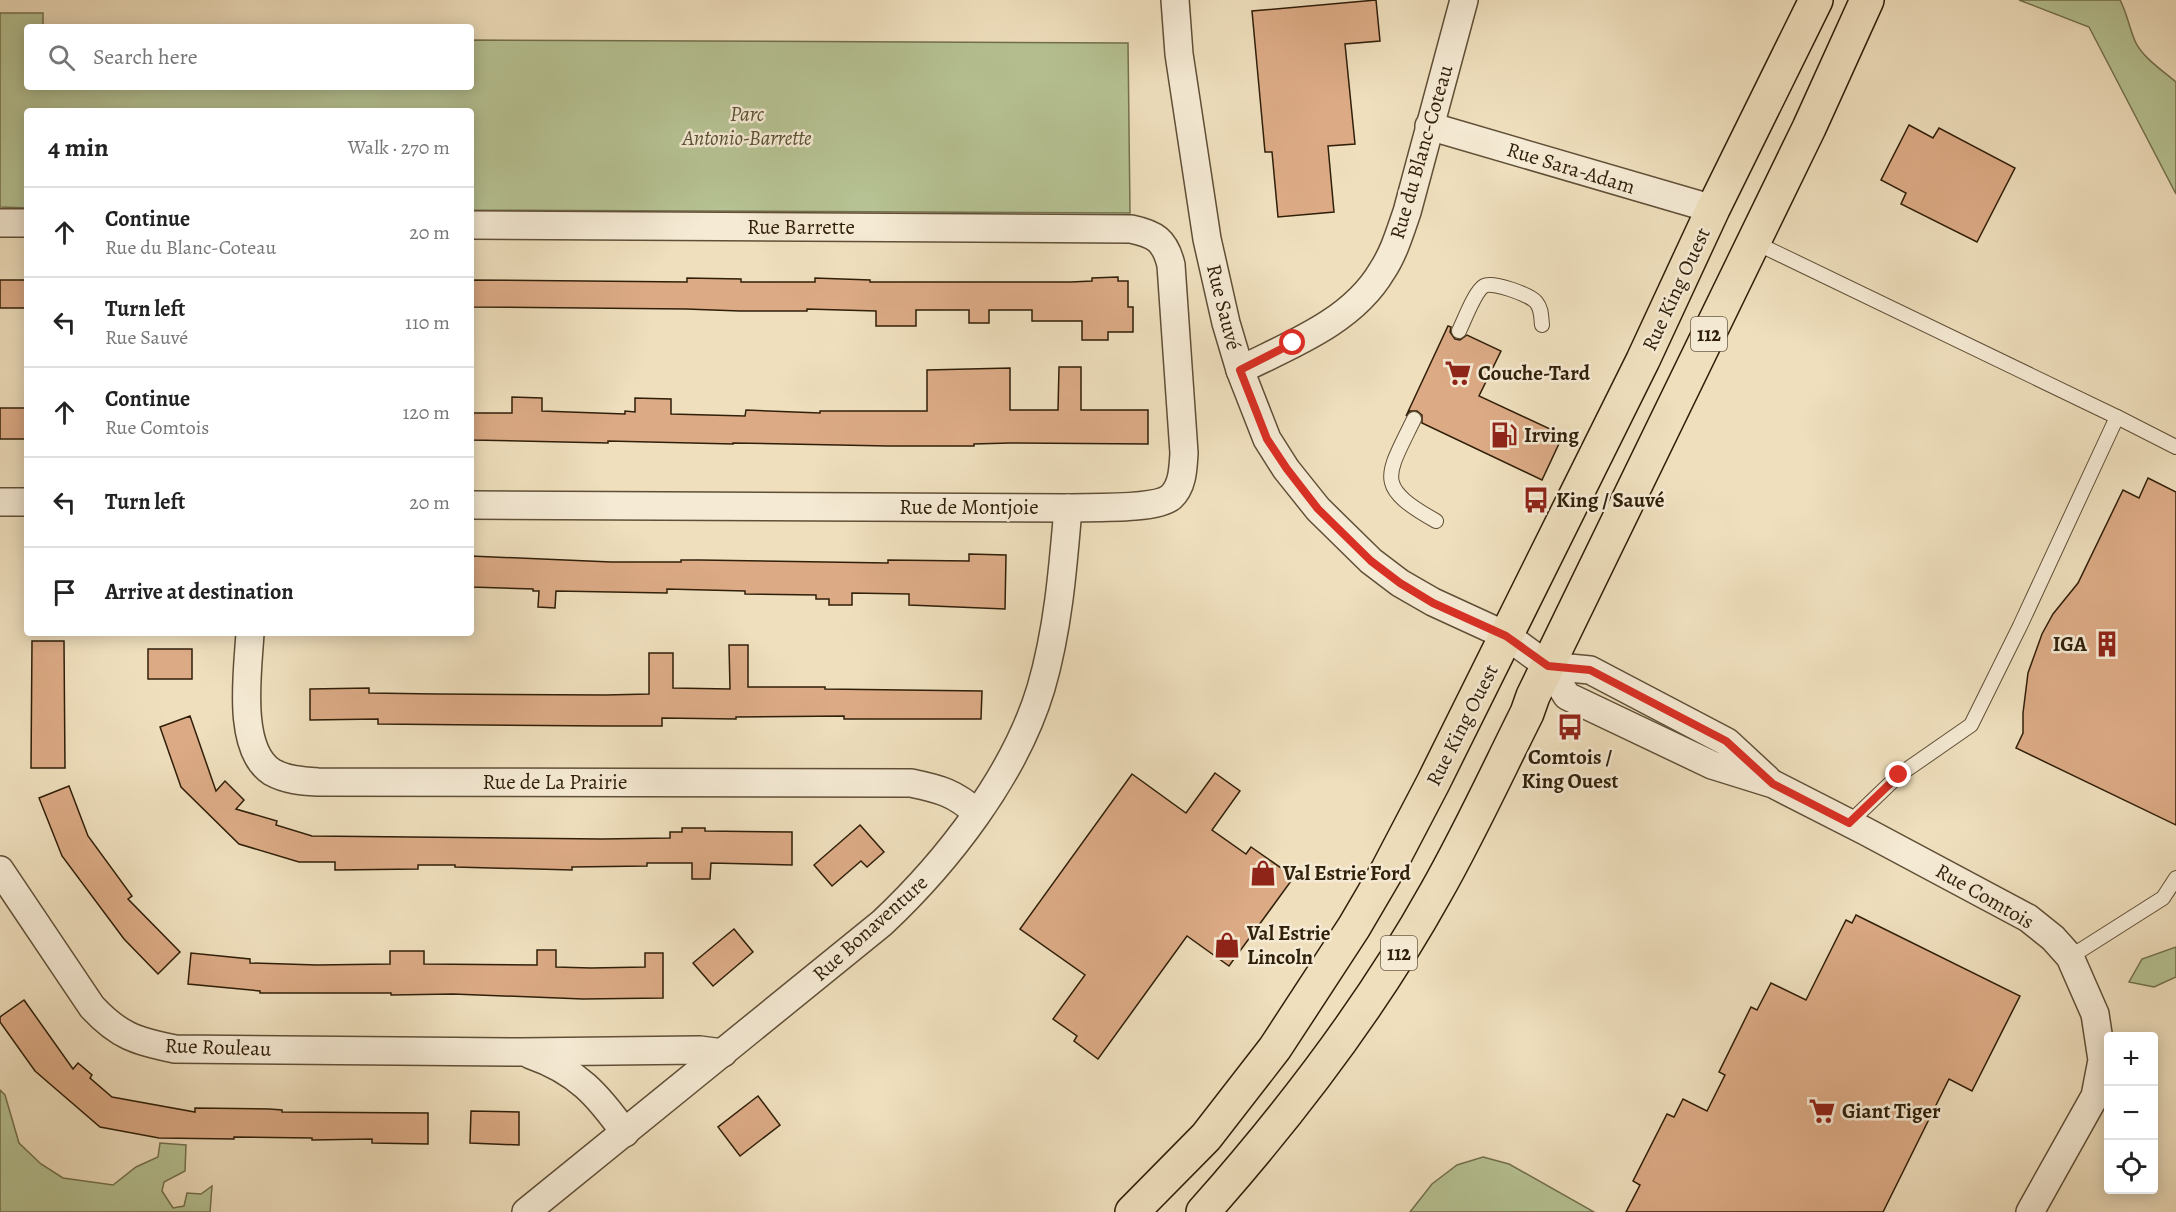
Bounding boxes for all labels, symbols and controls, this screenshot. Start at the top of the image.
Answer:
search box [24,24,474,90]
icon: search [45,41,78,74]
text: Search here [93,42,198,72]
street label: Rue du Blanc-Coteau [1383,61,1459,242]
park label: Parc Antonio-Barrette [682,100,812,152]
text: 4 min [48,130,109,165]
text: Walk · 270 m [348,134,450,161]
street label: Rue Sara-Adam [1503,135,1639,201]
text: Continue [105,204,190,234]
street label: Rue Barrette [747,213,855,241]
icon: ahead [48,216,81,249]
text: 20 m [409,219,450,246]
street label: Rue King Ouest [1635,223,1717,355]
text: Rue du Blanc-Coteau [105,234,276,261]
street label: Rue Sauvé [1200,261,1248,353]
text: Turn left [105,294,185,324]
icon: left [48,306,81,339]
text: 110 m [405,309,450,336]
road number: 112 [1691,317,1727,351]
text: Rue Sauvé [105,324,188,351]
route start [1279,329,1305,355]
supermarket icon: Couche-Tard [1443,358,1473,388]
place label: Couche-Tard [1478,359,1591,387]
text: Continue [105,384,190,414]
icon: ahead [48,396,81,429]
text: 120 m [402,399,450,426]
text: Rue Comtois [105,414,209,441]
fuel station icon: Irving [1489,420,1519,450]
place label: Irving [1524,421,1579,449]
bus stop icon: King / Sauvé [1521,485,1551,515]
icon: left [48,486,81,519]
place label: King / Sauvé [1556,486,1665,514]
text: Turn left [105,487,185,517]
text: 20 m [409,489,450,516]
street label: Rue de Montjoie [899,493,1039,521]
icon: arrive [48,576,81,609]
text: Arrive at destination [105,577,294,607]
building icon: IGA [2092,629,2122,659]
place label: IGA [2053,630,2088,658]
street label: Rue King Ouest [1419,659,1505,791]
bus stop icon: Comtois / King Ouest [1555,712,1585,742]
place label: Comtois / King Ouest [1522,743,1618,795]
route end [1885,761,1911,787]
street label: Rue de La Prairie [483,768,627,796]
street label: Rue Comtois [1931,856,2039,936]
shop icon: Val Estrie Ford [1248,858,1278,888]
place label: Val Estrie Ford [1282,859,1412,887]
street label: Rue Bonaventure [806,869,934,987]
place label: Val Estrie Lincoln [1246,919,1331,971]
shop icon: Val Estrie Lincoln [1212,930,1242,960]
road number: 112 [1381,936,1417,970]
street label: Rue Rouleau [164,1031,273,1063]
map controls [2104,1032,2158,1194]
button: + [2104,1032,2158,1086]
button: − [2104,1086,2158,1140]
supermarket icon: Giant Tiger [1807,1096,1837,1126]
place label: Giant Tiger [1842,1097,1941,1125]
button: locate [2104,1140,2158,1194]

